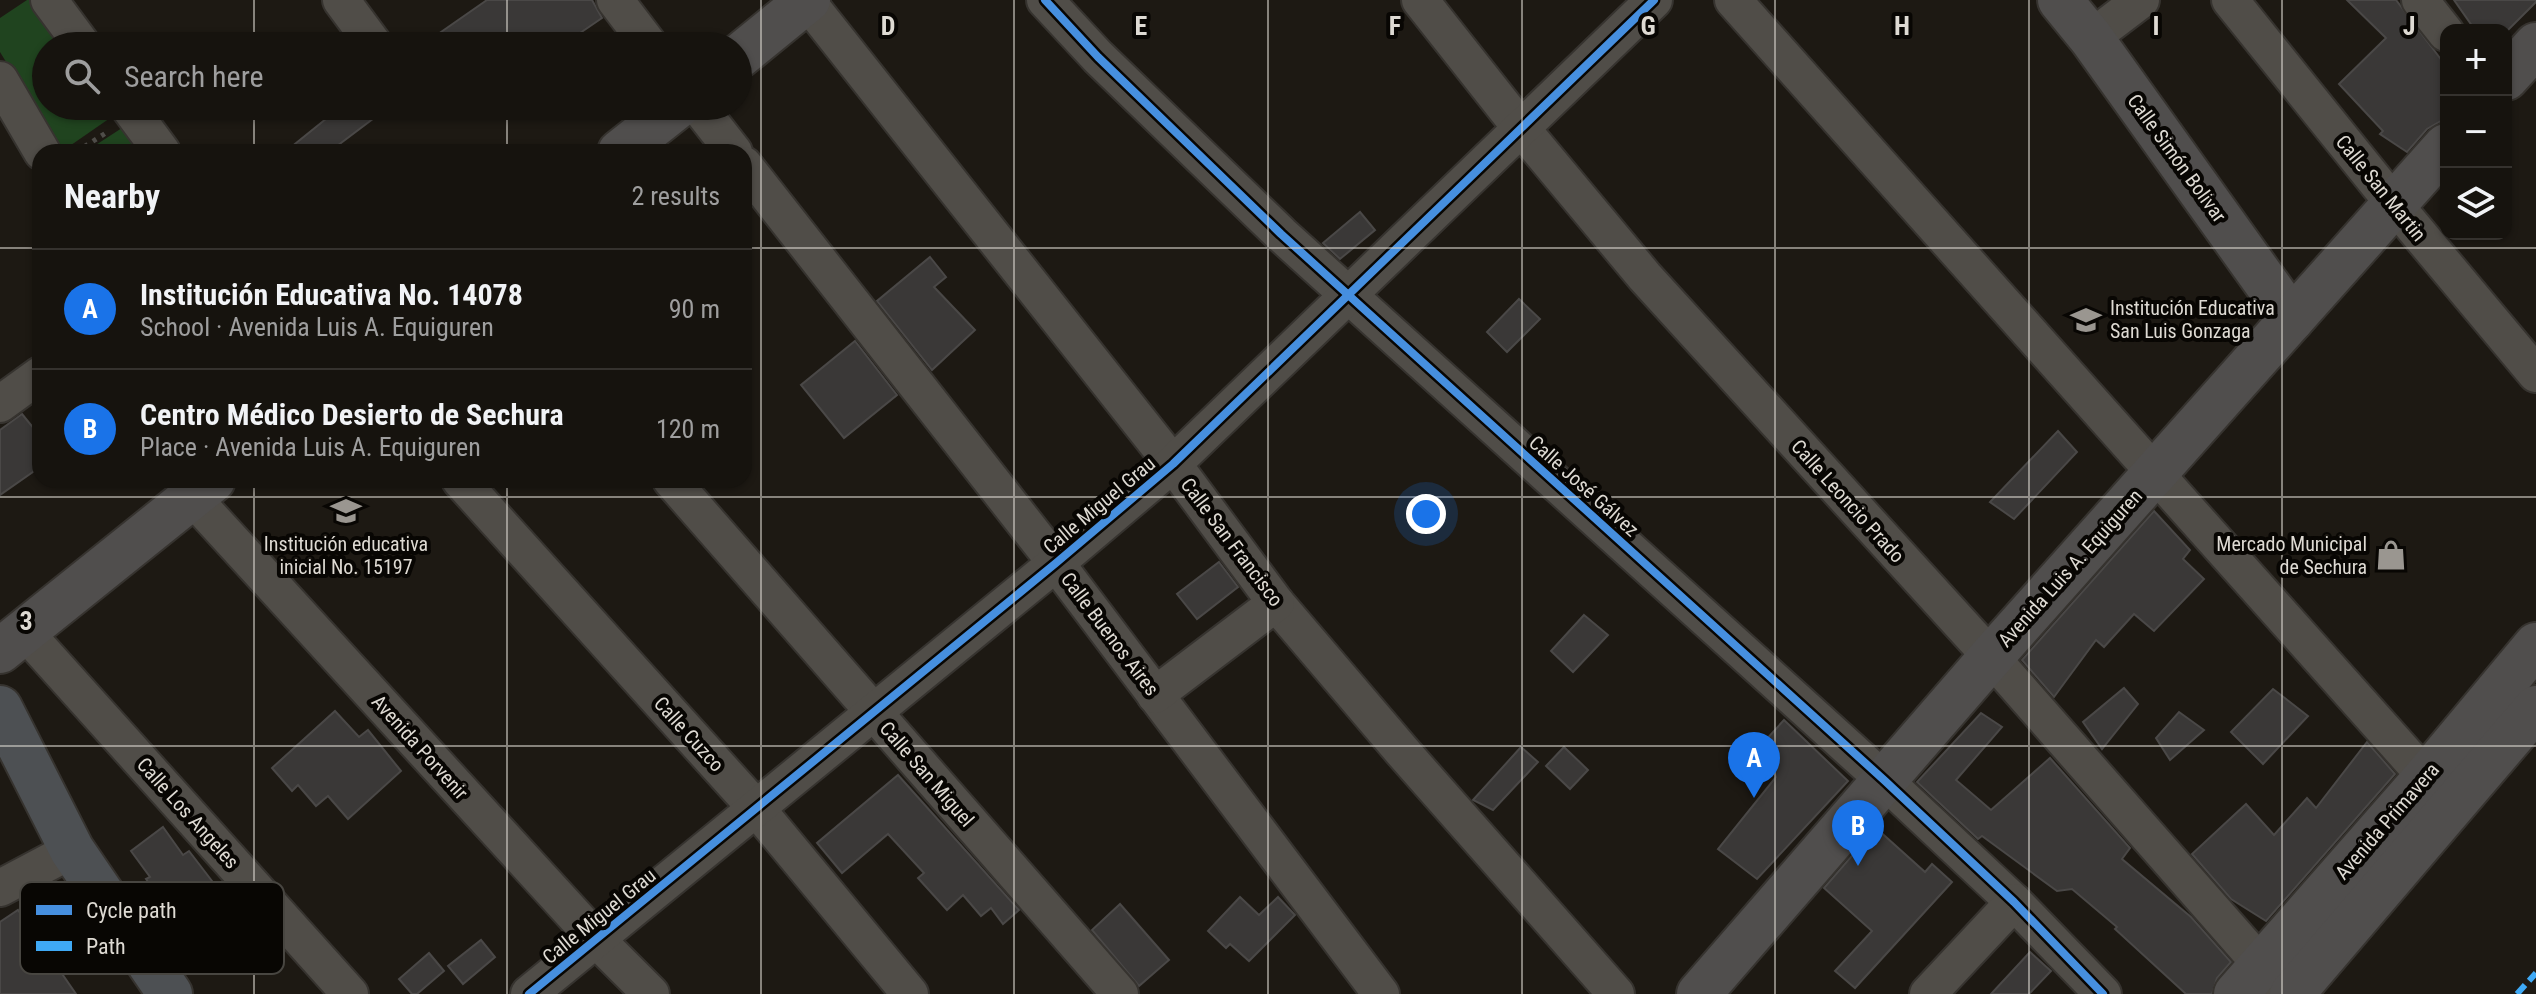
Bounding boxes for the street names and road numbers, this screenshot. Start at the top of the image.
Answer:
street label: Calle Simón Bolivar [2122,89,2232,227]
street label: Calle San Martin [2331,130,2431,246]
street label: Calle José Gálvez [1524,430,1644,542]
street label: Calle Leoncio Prado [1786,434,1910,568]
street label: Calle Miguel Grau [1038,451,1160,559]
street label: Calle San Francisco [1176,473,1288,611]
street label: Avenida Luis A. Equiguren [1993,484,2147,652]
street label: Calle Buenos Aires [1056,568,1164,700]
street label: Avenida Porvenir [367,690,473,804]
street label: Calle Cuzco [649,691,729,777]
street label: Calle San Miguel [875,717,979,831]
street label: Calle Los Angeles [132,753,244,873]
street label: Avenida Primavera [2330,758,2444,884]
street label: Calle Miguel Grau [538,863,660,969]

